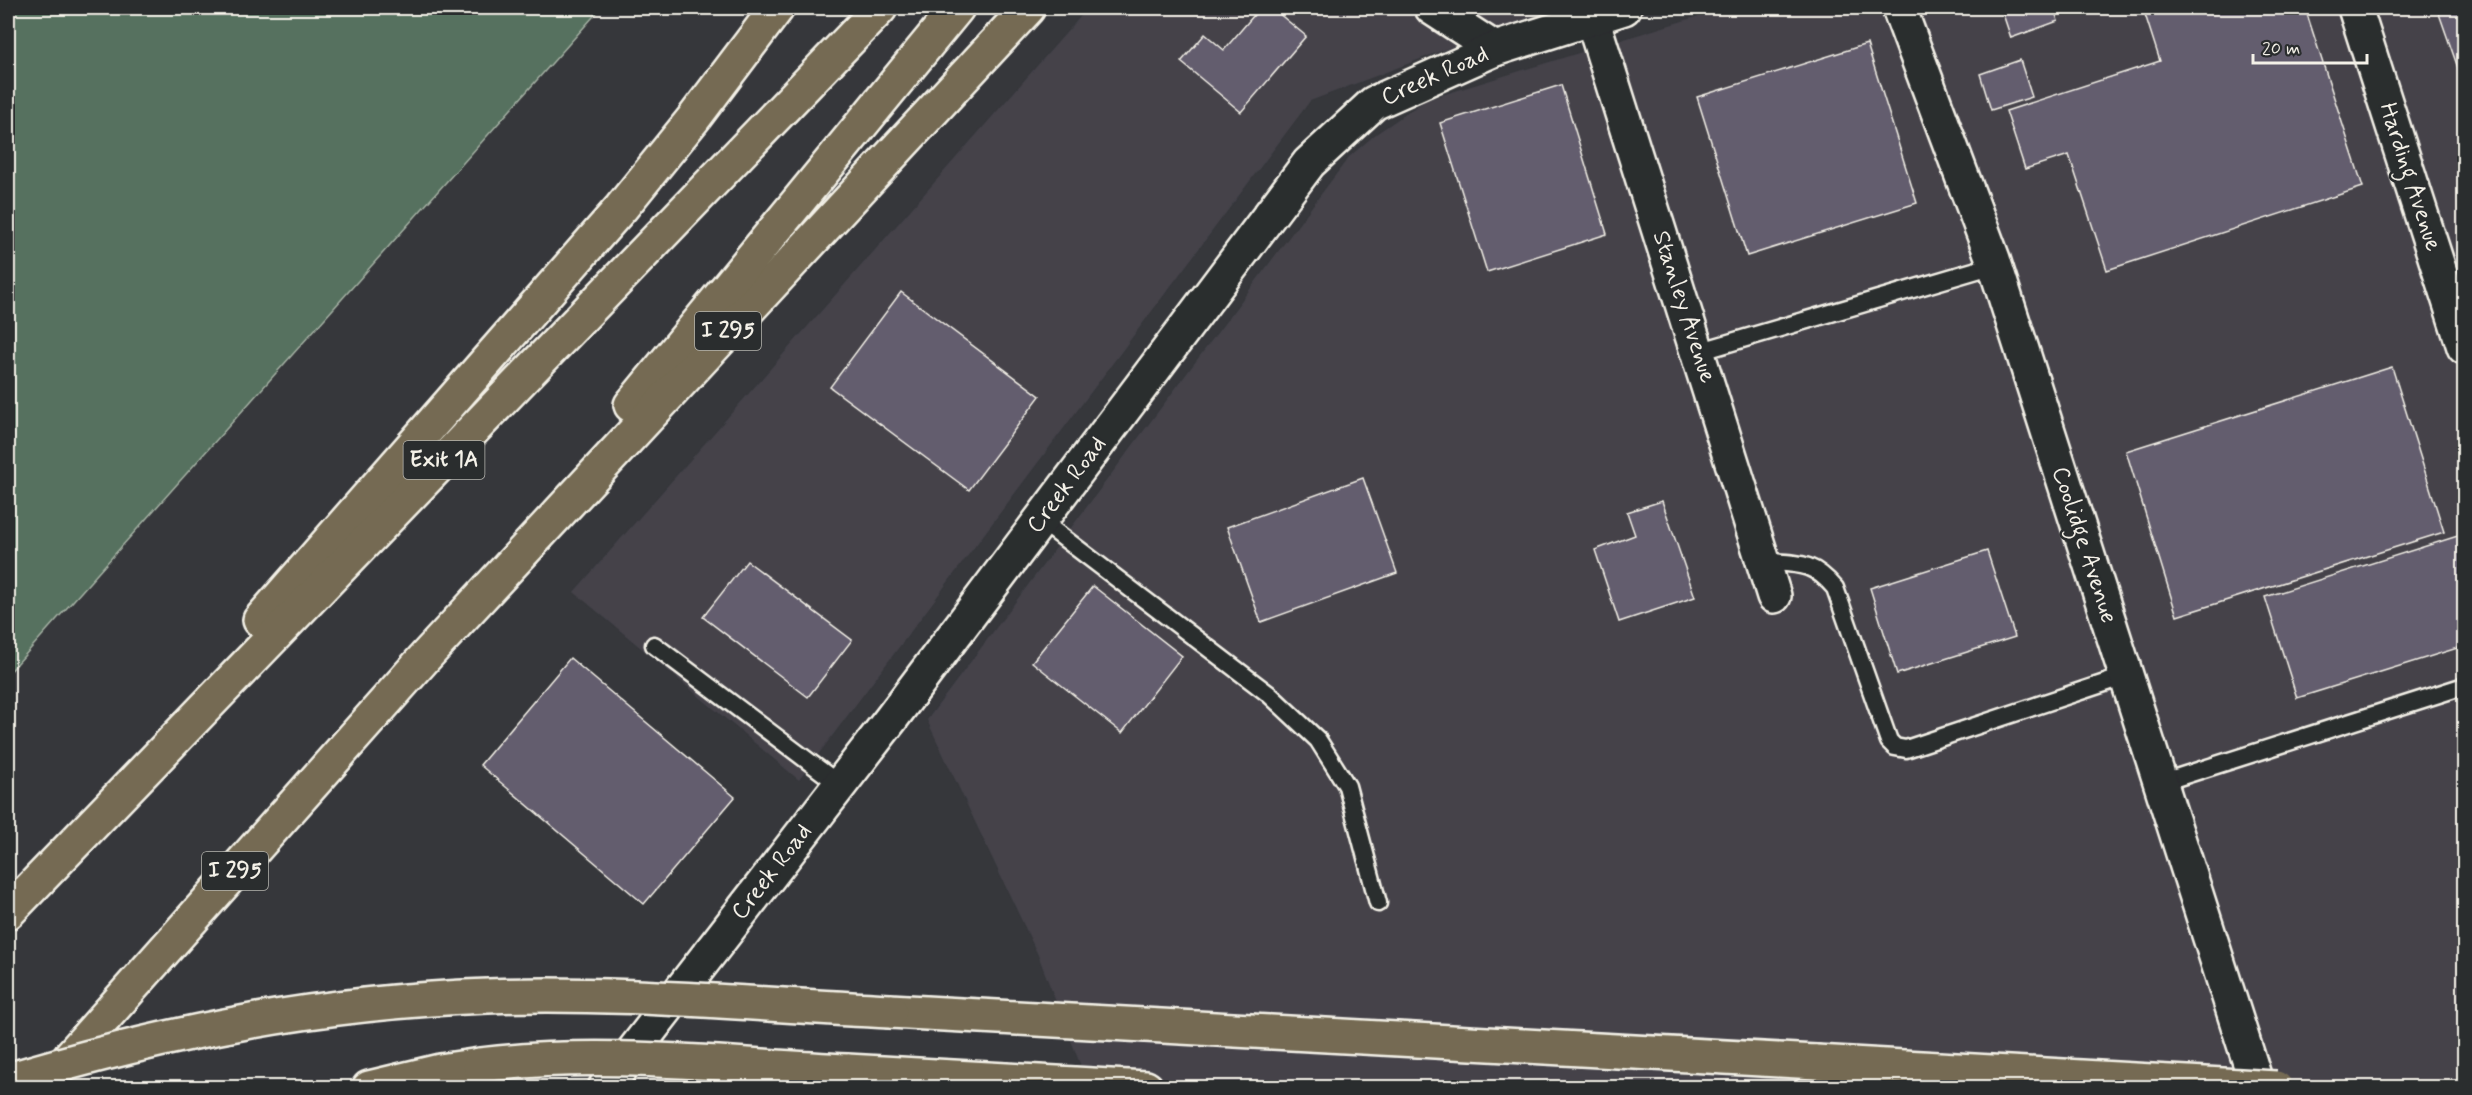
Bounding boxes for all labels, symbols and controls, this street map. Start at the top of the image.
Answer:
scale bar [2253,27,2367,65]
text: 20 m [2262,37,2300,61]
street label: Creek Road [1377,39,1493,113]
street label: Harding Avenue [2369,99,2449,256]
street label: Stanley Avenue [1645,227,1723,387]
road number: I 295 [695,312,761,350]
street label: Creek Road [1020,430,1114,540]
road number: Exit 1A [404,441,484,479]
street label: Coolidge Avenue [2041,463,2124,628]
street label: Creek Road [725,817,819,927]
road number: I 295 [202,852,268,890]

